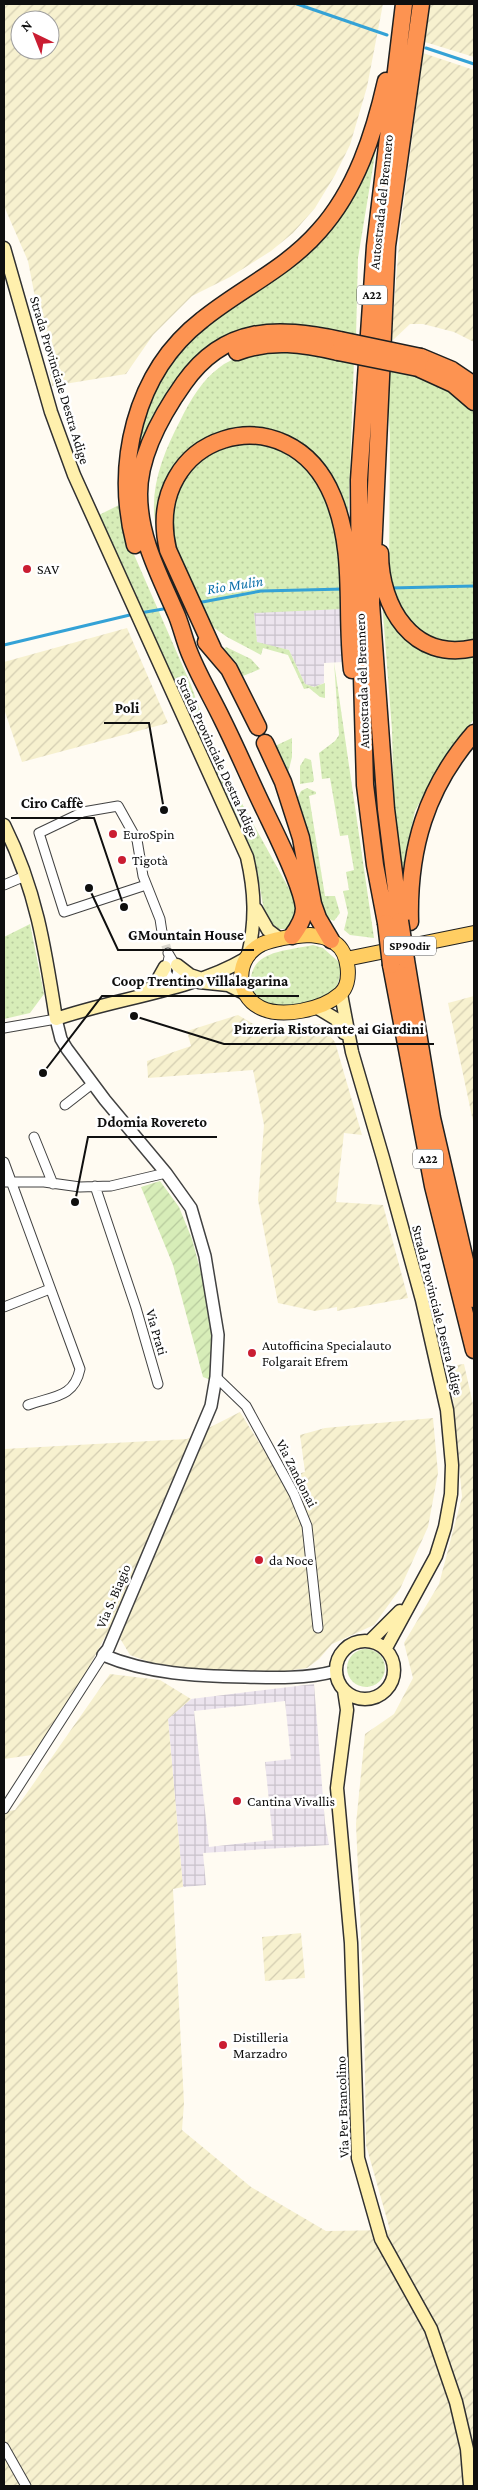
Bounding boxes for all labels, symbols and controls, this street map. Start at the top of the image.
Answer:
north arrow [10,10,60,60]
text: N [17,16,35,35]
street label: Autostrada del Brennero [366,134,396,270]
road number: A22 [357,286,387,304]
street label: Strada Provinciale Destra Adige [27,294,93,466]
place label: SAV [37,561,59,577]
marker: SAV [21,563,33,575]
water label: Rio Mulin [206,573,265,597]
street label: Autostrada del Brennero [352,613,372,749]
street label: Strada Provinciale Destra Adige [174,674,262,840]
callout: Poli [104,693,149,723]
text: Poli [115,700,140,716]
callout: Ciro Caffè [11,788,94,818]
text: Ciro Caffè [21,795,83,811]
place label: EuroSpin [123,826,175,842]
marker: EuroSpin [107,828,119,840]
place label: Tigotà [132,852,168,868]
marker: Tigotà [116,854,128,866]
callout: GMountain House [118,920,254,950]
text: GMountain House [128,927,244,943]
road number: SP90dir [384,936,436,956]
callout: Coop Trentino Villalagarina [102,966,299,996]
text: Coop Trentino Villalagarina [112,973,289,989]
callout: Pizzeria Ristorante ai Giardini [224,1014,434,1044]
text: Pizzeria Ristorante ai Giardini [234,1021,425,1037]
callout: Ddomia Rovereto [88,1107,217,1137]
text: Ddomia Rovereto [97,1114,207,1130]
road number: A22 [413,1150,443,1168]
street label: Strada Provinciale Destra Adige [409,1223,467,1397]
street label: Via Prati [143,1307,171,1357]
place label: Autofficina Specialauto Folgarait Efrem [262,1337,392,1369]
marker: Autofficina Specialauto Folgarait Efrem [246,1347,258,1359]
street label: Via Zandonai [273,1436,321,1510]
place label: da Noce [269,1552,313,1568]
marker: da Noce [253,1554,265,1566]
street label: Via S. Biagio [92,1562,134,1630]
place label: Cantina Vivallis [247,1793,335,1809]
marker: Cantina Vivallis [231,1795,243,1807]
place label: Distilleria Marzadro [233,2029,289,2061]
marker: Distilleria Marzadro [217,2039,229,2051]
street label: Via Per Brancolino [332,2056,352,2158]

